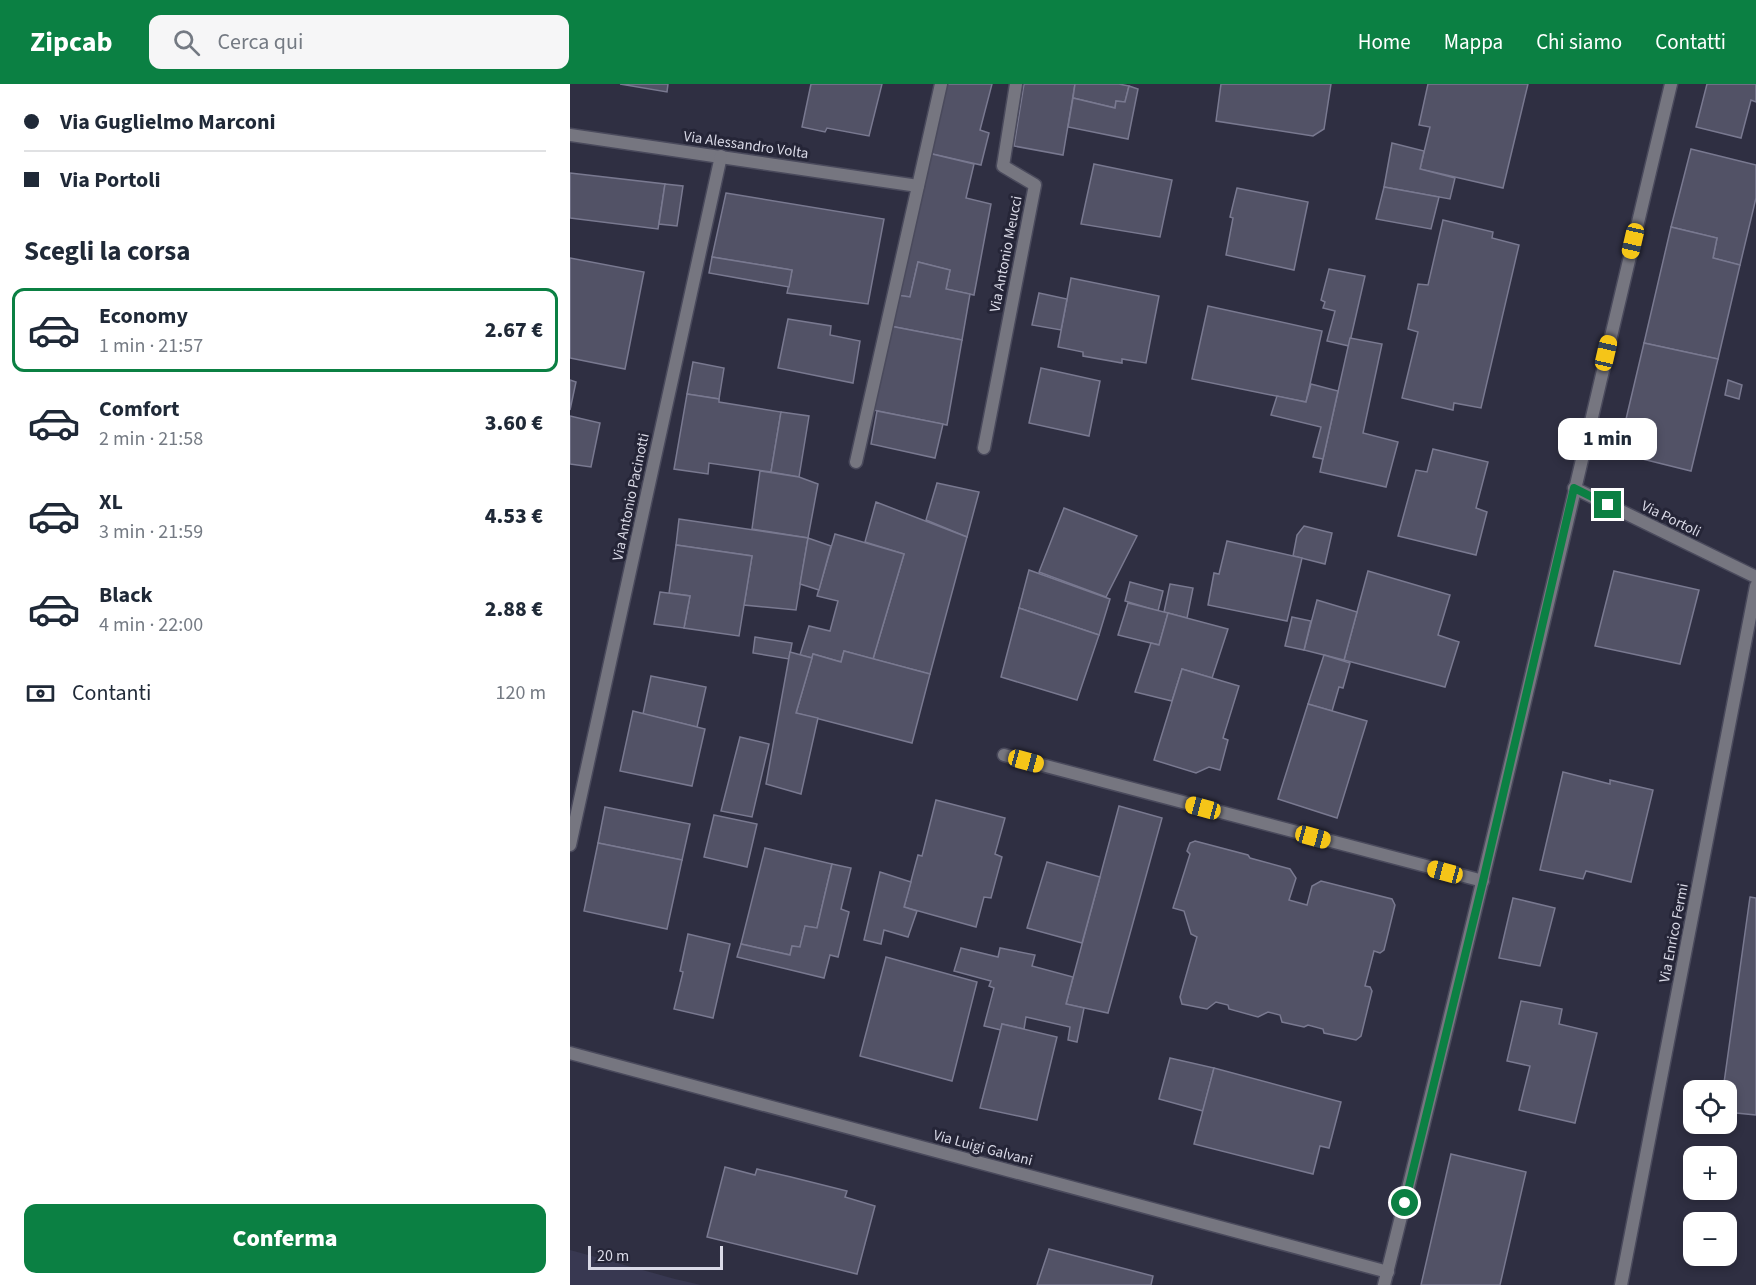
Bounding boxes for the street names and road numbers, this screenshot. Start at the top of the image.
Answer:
street label: Via Alessandro Volta [682,126,810,164]
street label: Via Antonio Meucci [984,194,1028,314]
street label: Via Antonio Pacinotti [607,431,655,563]
street label: Via Portoli [1638,496,1704,542]
street label: Via Enrico Fermi [1654,882,1694,984]
street label: Via Luigi Galvani [931,1125,1035,1171]

